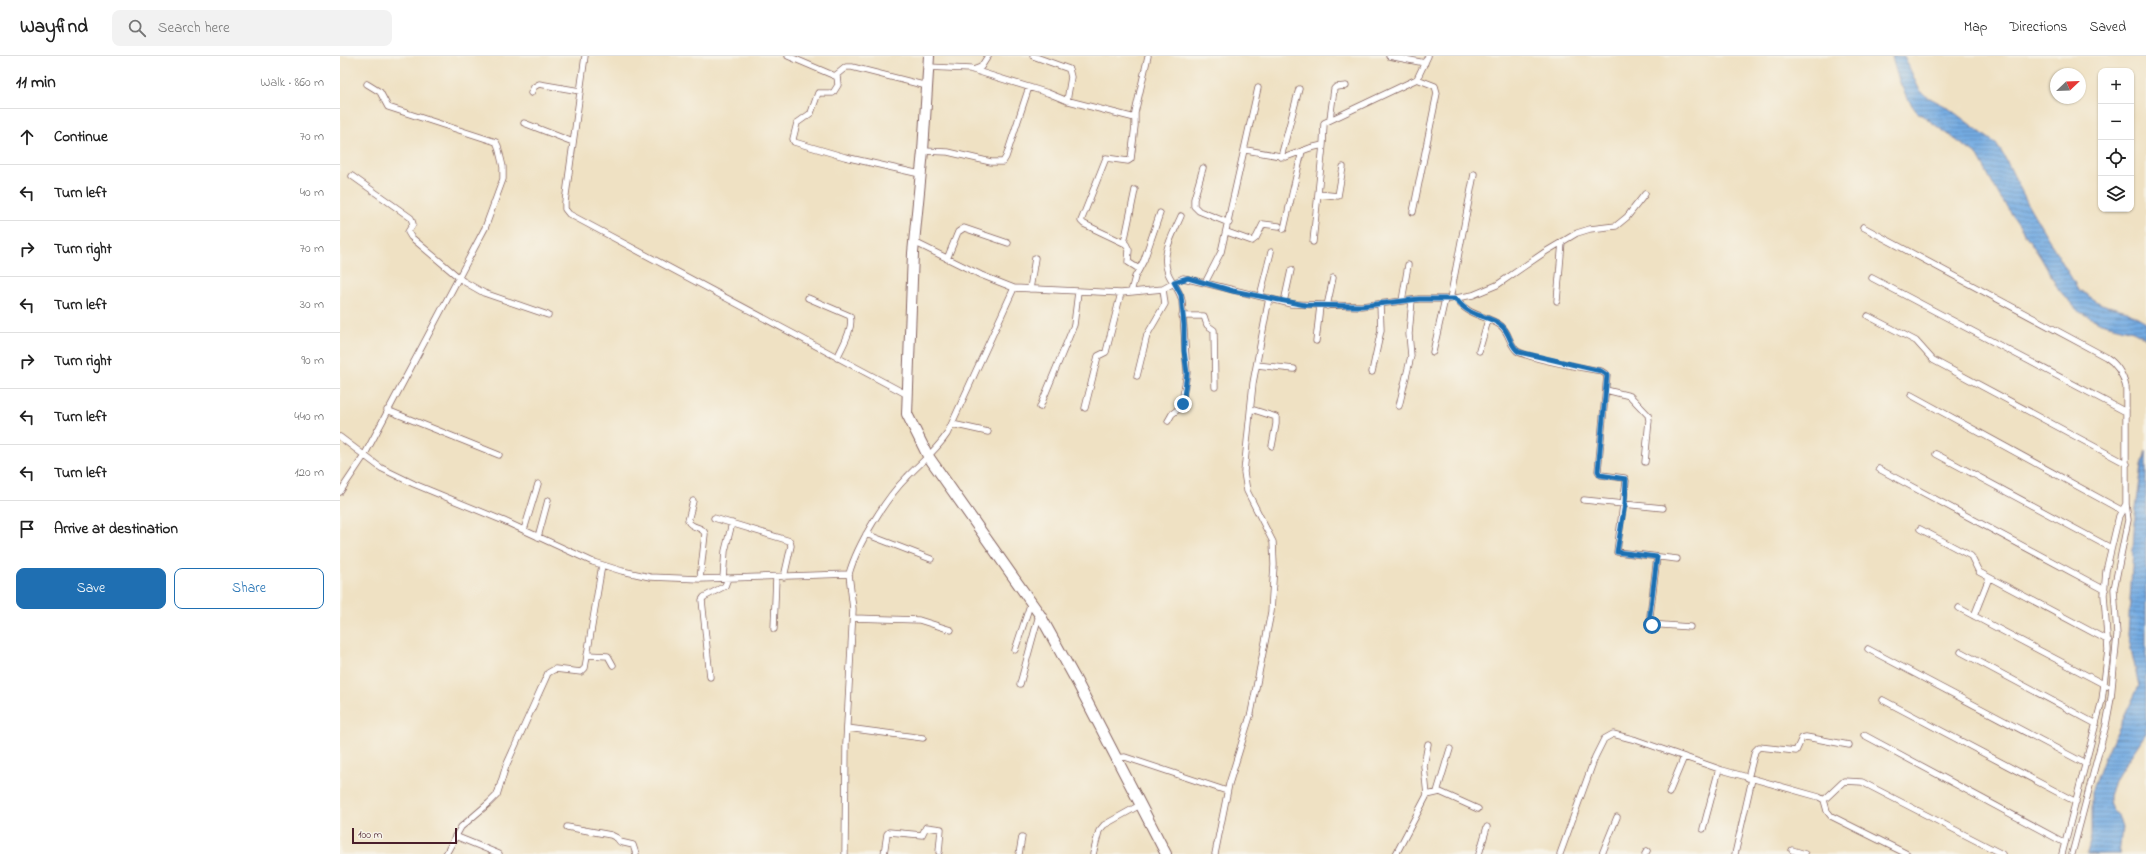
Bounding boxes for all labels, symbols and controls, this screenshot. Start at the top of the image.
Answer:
search box [112,10,392,46]
text: Wayfind [20,14,88,41]
icon: search [126,17,148,39]
text: Search here [158,17,230,39]
text: Map [1964,17,1987,38]
text: Directions [2009,17,2067,38]
text: Saved [2089,17,2126,38]
north arrow [2050,68,2086,104]
map controls [2098,68,2134,212]
button: + [2098,68,2134,104]
text: 11 min [16,70,56,95]
text: Walk · 860 m [260,73,324,92]
button: − [2098,104,2134,140]
icon: ahead [16,126,38,148]
text: Continue [54,126,108,148]
text: 70 m [300,127,324,146]
button: locate [2098,140,2134,176]
button: layers [2098,176,2134,212]
icon: left [16,182,38,204]
text: Turn left [54,182,107,204]
text: 40 m [300,183,324,202]
icon: right [16,238,38,260]
text: Turn right [54,238,112,260]
text: 70 m [300,239,324,258]
icon: left [16,294,38,316]
text: Turn left [54,294,107,316]
text: 30 m [300,295,324,314]
icon: right [16,350,38,372]
text: Turn right [54,350,112,372]
text: 90 m [301,351,324,370]
route end [1174,395,1192,413]
icon: left [16,406,38,428]
text: Turn left [54,406,107,428]
text: 440 m [294,407,324,426]
icon: left [16,462,38,484]
text: Turn left [54,462,107,484]
text: 120 m [294,463,324,482]
icon: arrive [16,518,38,540]
text: Arrive at destination [54,518,178,540]
button: Save [16,568,166,609]
button: Share [174,568,324,609]
route start [1643,616,1661,634]
scale bar [352,826,457,845]
text: 100 m [358,827,382,843]

